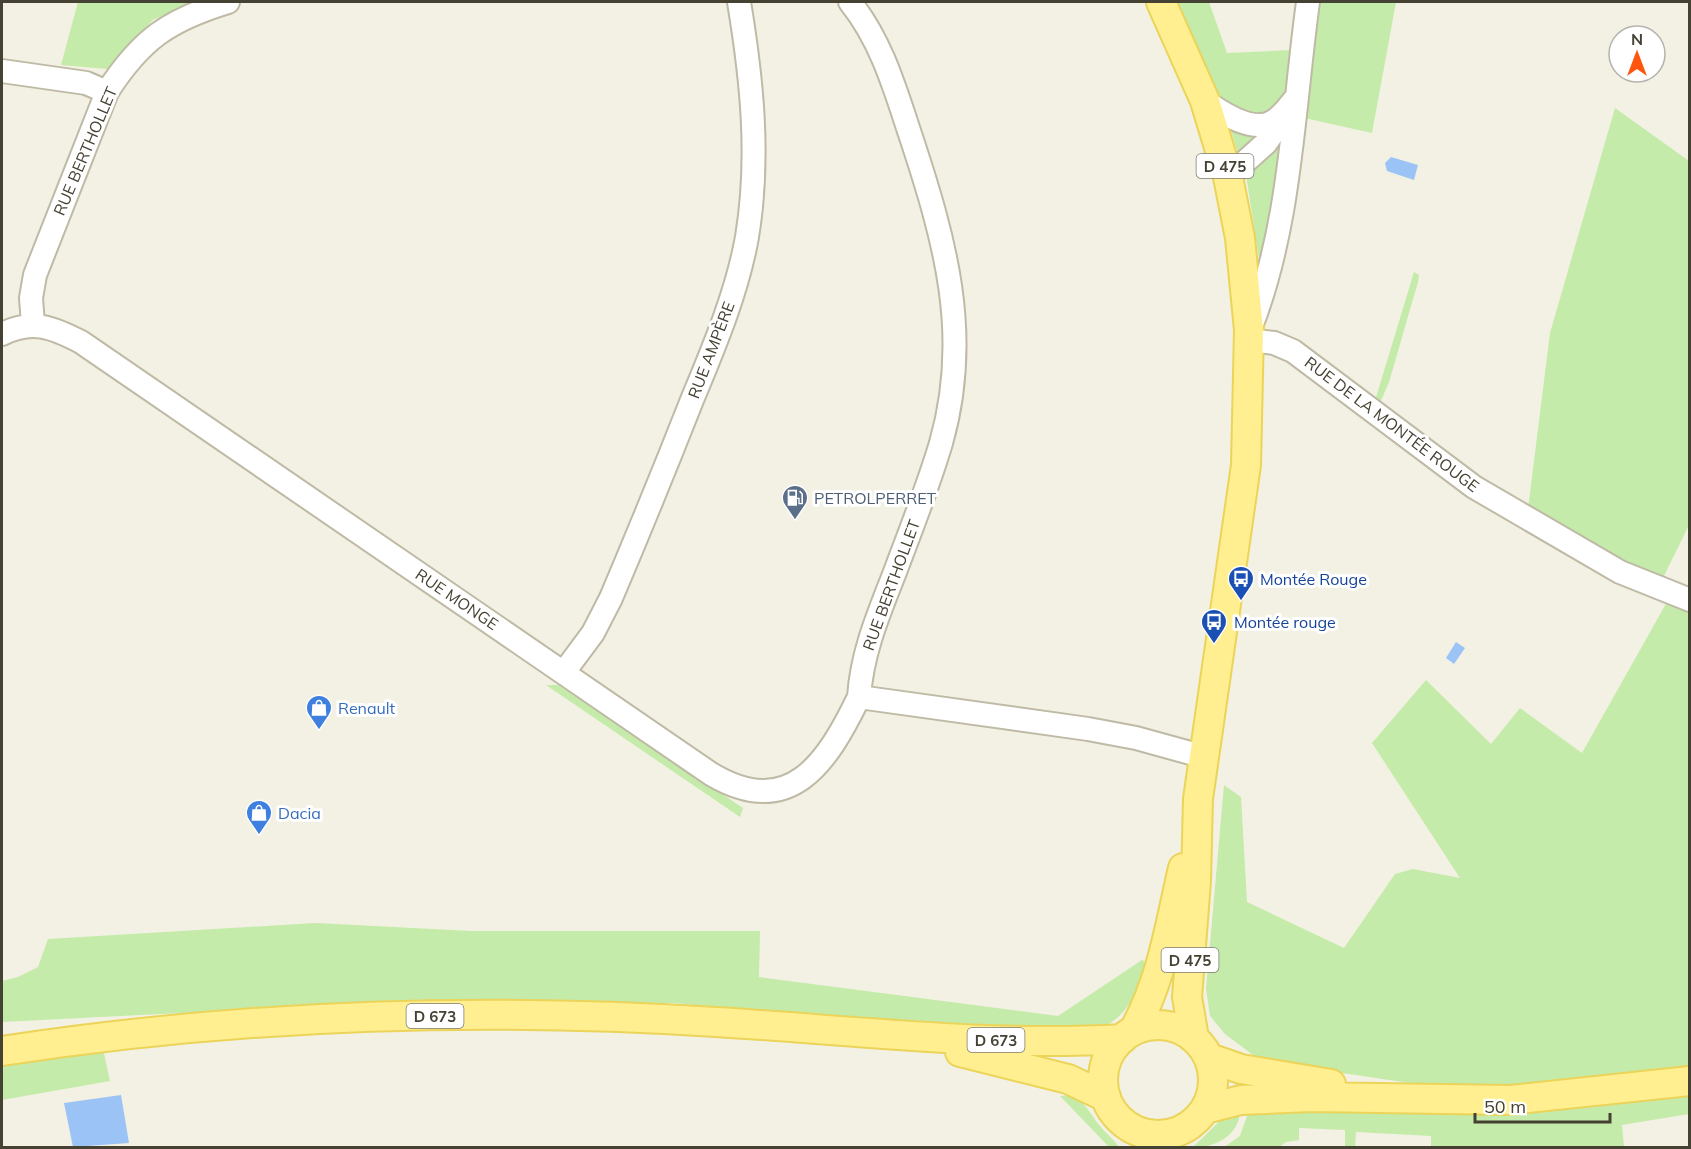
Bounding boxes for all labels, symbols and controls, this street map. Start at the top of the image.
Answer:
north arrow [1607,24,1667,84]
text: N [1631,29,1643,49]
street label: RUE BERTHOLLET [49,83,121,218]
road number: D 475 [1196,154,1254,178]
street label: RUE AMPÈRE [683,299,739,401]
street label: RUE DE LA MONTÉE ROUGE [1301,352,1483,496]
fuel station icon: PETROLPERRET [780,483,810,521]
place label: PETROLPERRET [814,488,937,508]
street label: RUE BERTHOLLET [858,516,924,653]
street label: RUE MONGE [412,564,502,634]
bus stop icon: Montée Rouge [1226,564,1256,602]
place label: Montée Rouge [1260,569,1367,589]
bus stop icon: Montée rouge [1199,607,1229,645]
place label: Montée rouge [1234,612,1336,632]
shop icon: Renault [304,693,334,731]
place label: Renault [338,698,396,718]
shop icon: Dacia [244,798,274,836]
place label: Dacia [278,803,321,823]
road number: D 475 [1162,948,1218,972]
road number: D 673 [406,1004,464,1028]
road number: D 673 [968,1028,1024,1052]
scale bar [1475,1086,1610,1124]
text: 50 m [1484,1095,1526,1118]

